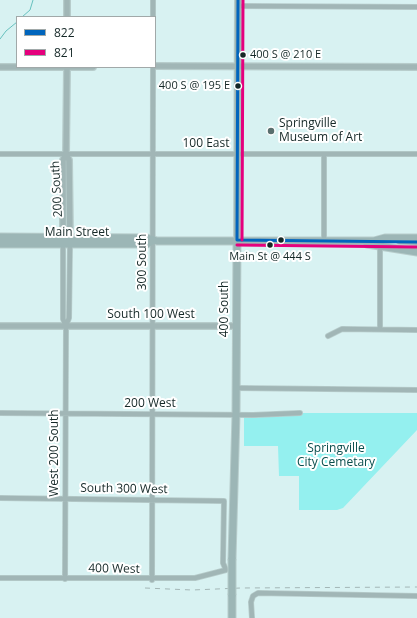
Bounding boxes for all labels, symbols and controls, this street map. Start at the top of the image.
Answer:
legend [16,16,156,68]
text: 822 [54,24,75,41]
text: 821 [54,44,75,61]
place label: 400 S @ 210 E [250,48,321,62]
marker: 400 S @ 210 E [238,50,248,60]
place label: 400 S @ 195 E [159,79,230,93]
marker: 400 S @ 195 E [233,81,243,91]
place label: Springville Museum of Art [279,117,362,145]
marker: Springville Museum of Art [266,126,276,136]
street label: 100 East [182,137,230,151]
street label: 200 South [48,160,66,218]
street label: Main Street [45,226,109,240]
street label: 300 South [136,234,150,290]
unlabelled marker [276,235,286,245]
marker: Main St @ 444 S [265,240,275,250]
place label: Main St @ 444 S [229,250,311,264]
street label: 400 South [218,281,232,337]
street label: South 100 West [107,308,195,322]
street label: 200 West [124,397,176,411]
street label: West 200 South [48,409,62,497]
park label: Springville City Cemetary [297,442,375,470]
street label: South 300 West [80,481,168,497]
street label: 400 West [88,561,140,577]

